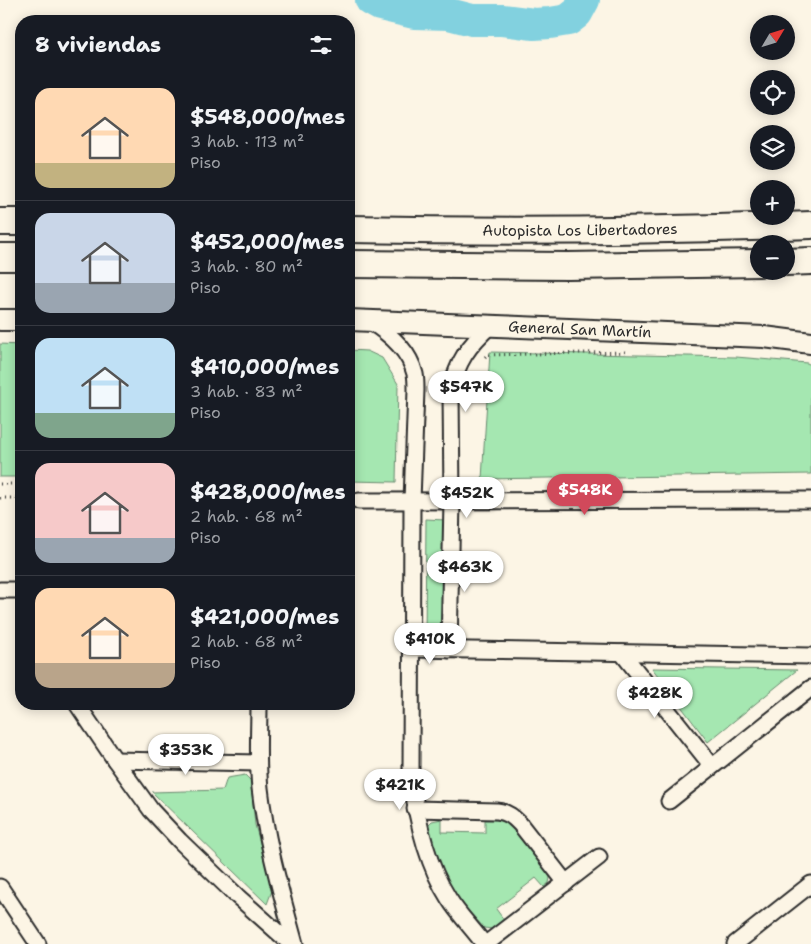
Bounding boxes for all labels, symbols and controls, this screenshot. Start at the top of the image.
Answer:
north arrow [750,15,795,60]
map controls [750,15,795,280]
text: 8 viviendas [35,31,161,59]
icon: filters [307,31,335,59]
button: locate [750,70,795,115]
text: $548,000/mes [190,103,345,131]
icon: home [75,108,135,168]
button: layers [750,125,795,170]
text: 3 hab. · 113 m² [190,131,304,152]
text: Piso [190,152,221,173]
button: + [750,180,795,225]
street label: Autopista Los Libertadores [482,219,678,241]
text: $452,000/mes [190,228,345,256]
icon: home [75,233,135,293]
button: − [750,235,795,280]
text: 3 hab. · 80 m² [190,256,303,277]
text: Piso [190,277,221,298]
street label: General San Martín [508,317,652,342]
text: $410,000/mes [190,353,339,381]
icon: home [75,358,135,418]
pin: $547K [431,370,501,413]
text: $547K [439,376,493,397]
text: 3 hab. · 83 m² [190,381,303,402]
text: Piso [190,402,221,423]
pin: $548K [550,474,620,516]
pin: $452K [432,476,502,519]
text: $428,000/mes [190,478,346,506]
text: $548K [558,479,612,500]
text: $452K [440,482,494,503]
icon: home [75,483,135,543]
text: 2 hab. · 68 m² [190,506,303,527]
text: Piso [190,527,221,548]
pin: $463K [430,550,500,593]
text: $463K [438,556,492,577]
text: $421,000/mes [190,603,339,631]
icon: home [75,608,135,668]
pin: $410K [395,622,465,665]
text: $410K [405,628,455,649]
text: 2 hab. · 68 m² [190,631,303,652]
text: Piso [190,652,221,673]
pin: $428K [620,676,690,719]
text: $428K [628,682,682,703]
pin: $353K [151,734,221,776]
text: $353K [159,739,213,760]
pin: $421K [365,768,435,811]
text: $421K [375,774,425,795]

